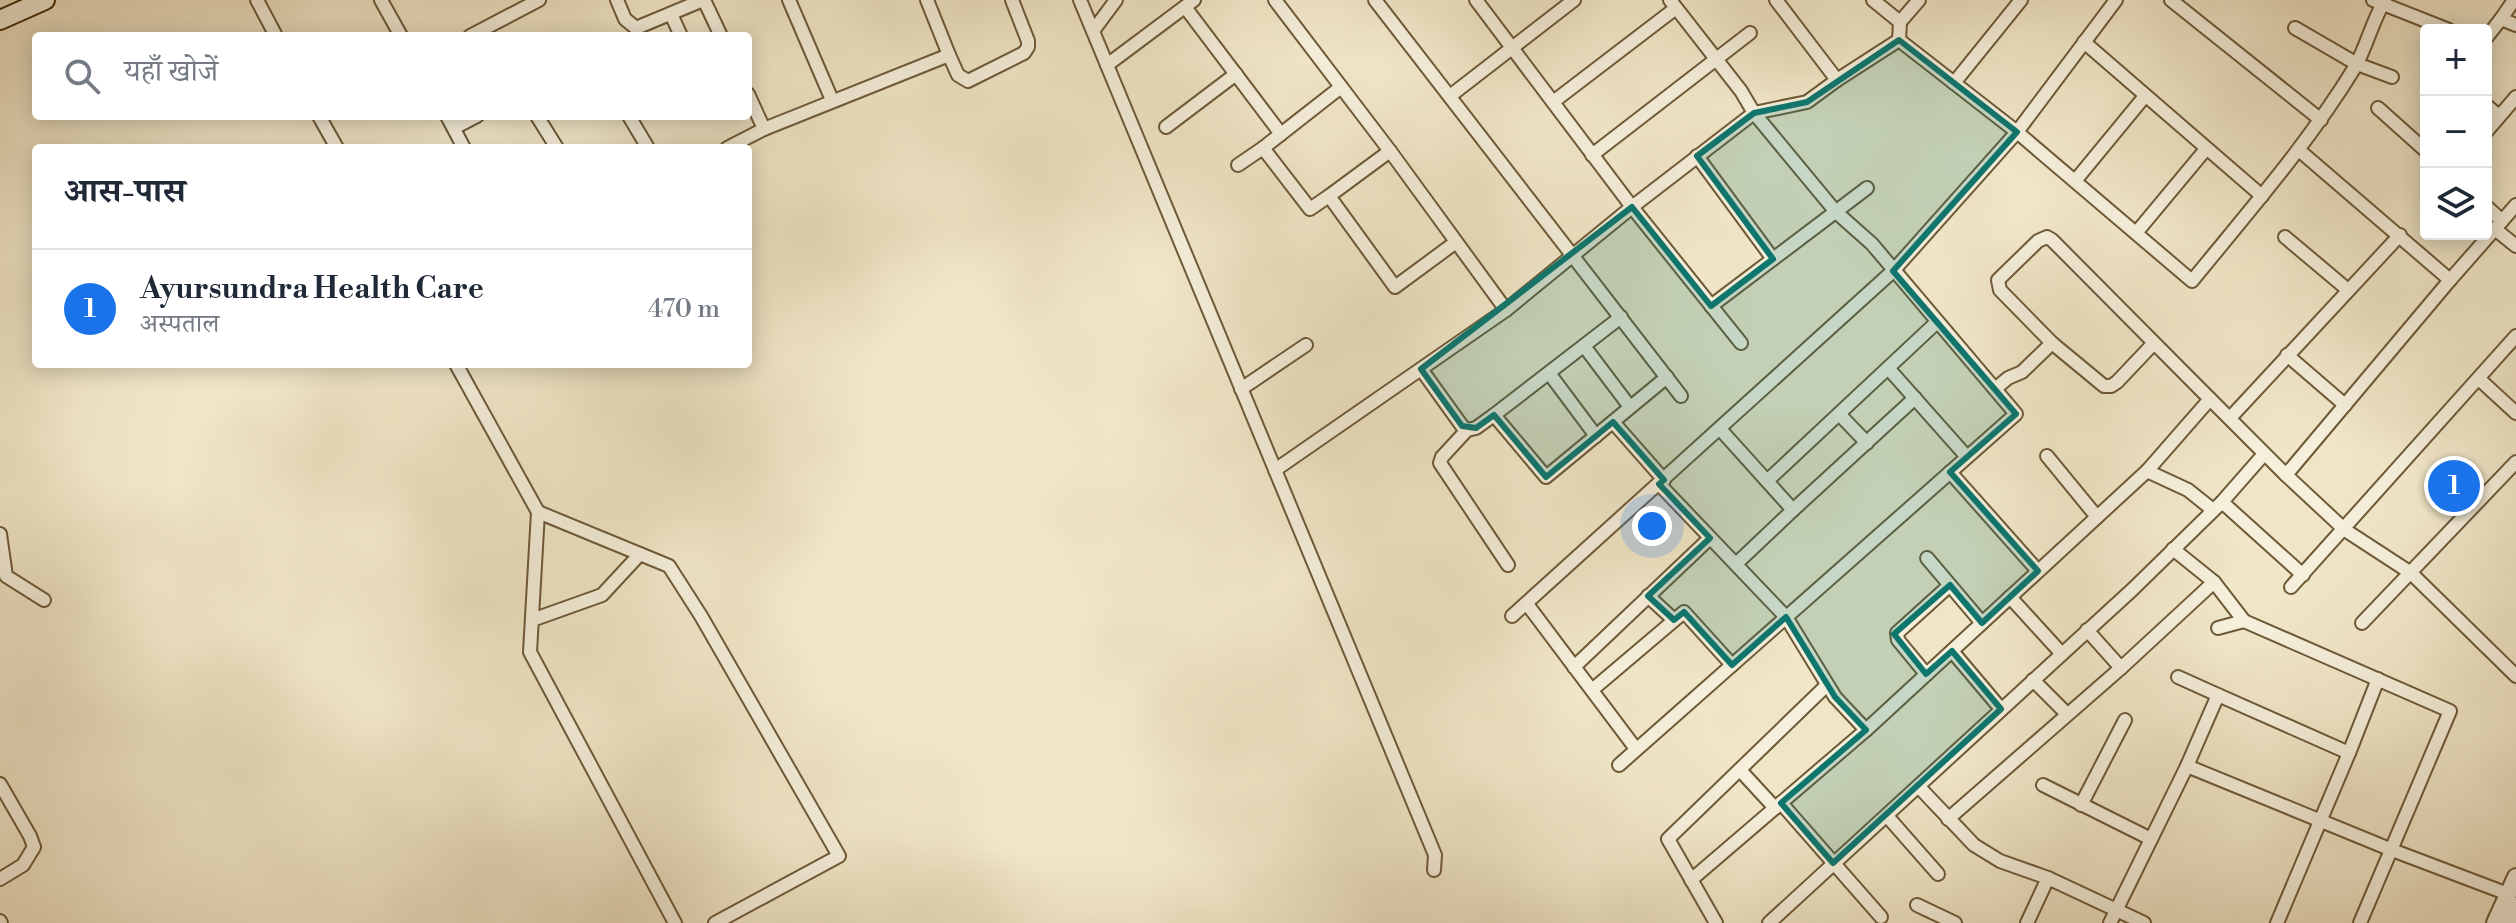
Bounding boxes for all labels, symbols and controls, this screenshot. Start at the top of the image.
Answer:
map controls [2420,24,2492,240]
button: + [2420,24,2492,96]
search box [32,32,752,120]
text: यहाँ खोजें [124,53,218,91]
icon: search [60,54,104,98]
button: − [2420,96,2492,168]
button: layers [2420,168,2492,240]
text: आस-पास [64,171,186,213]
text: Ayursundra Health Care [140,270,484,308]
text: 1 [84,293,96,325]
text: 470 m [648,293,720,325]
text: अस्पताल [140,308,219,340]
pin: 1 [2428,456,2480,516]
your location [1632,506,1672,546]

